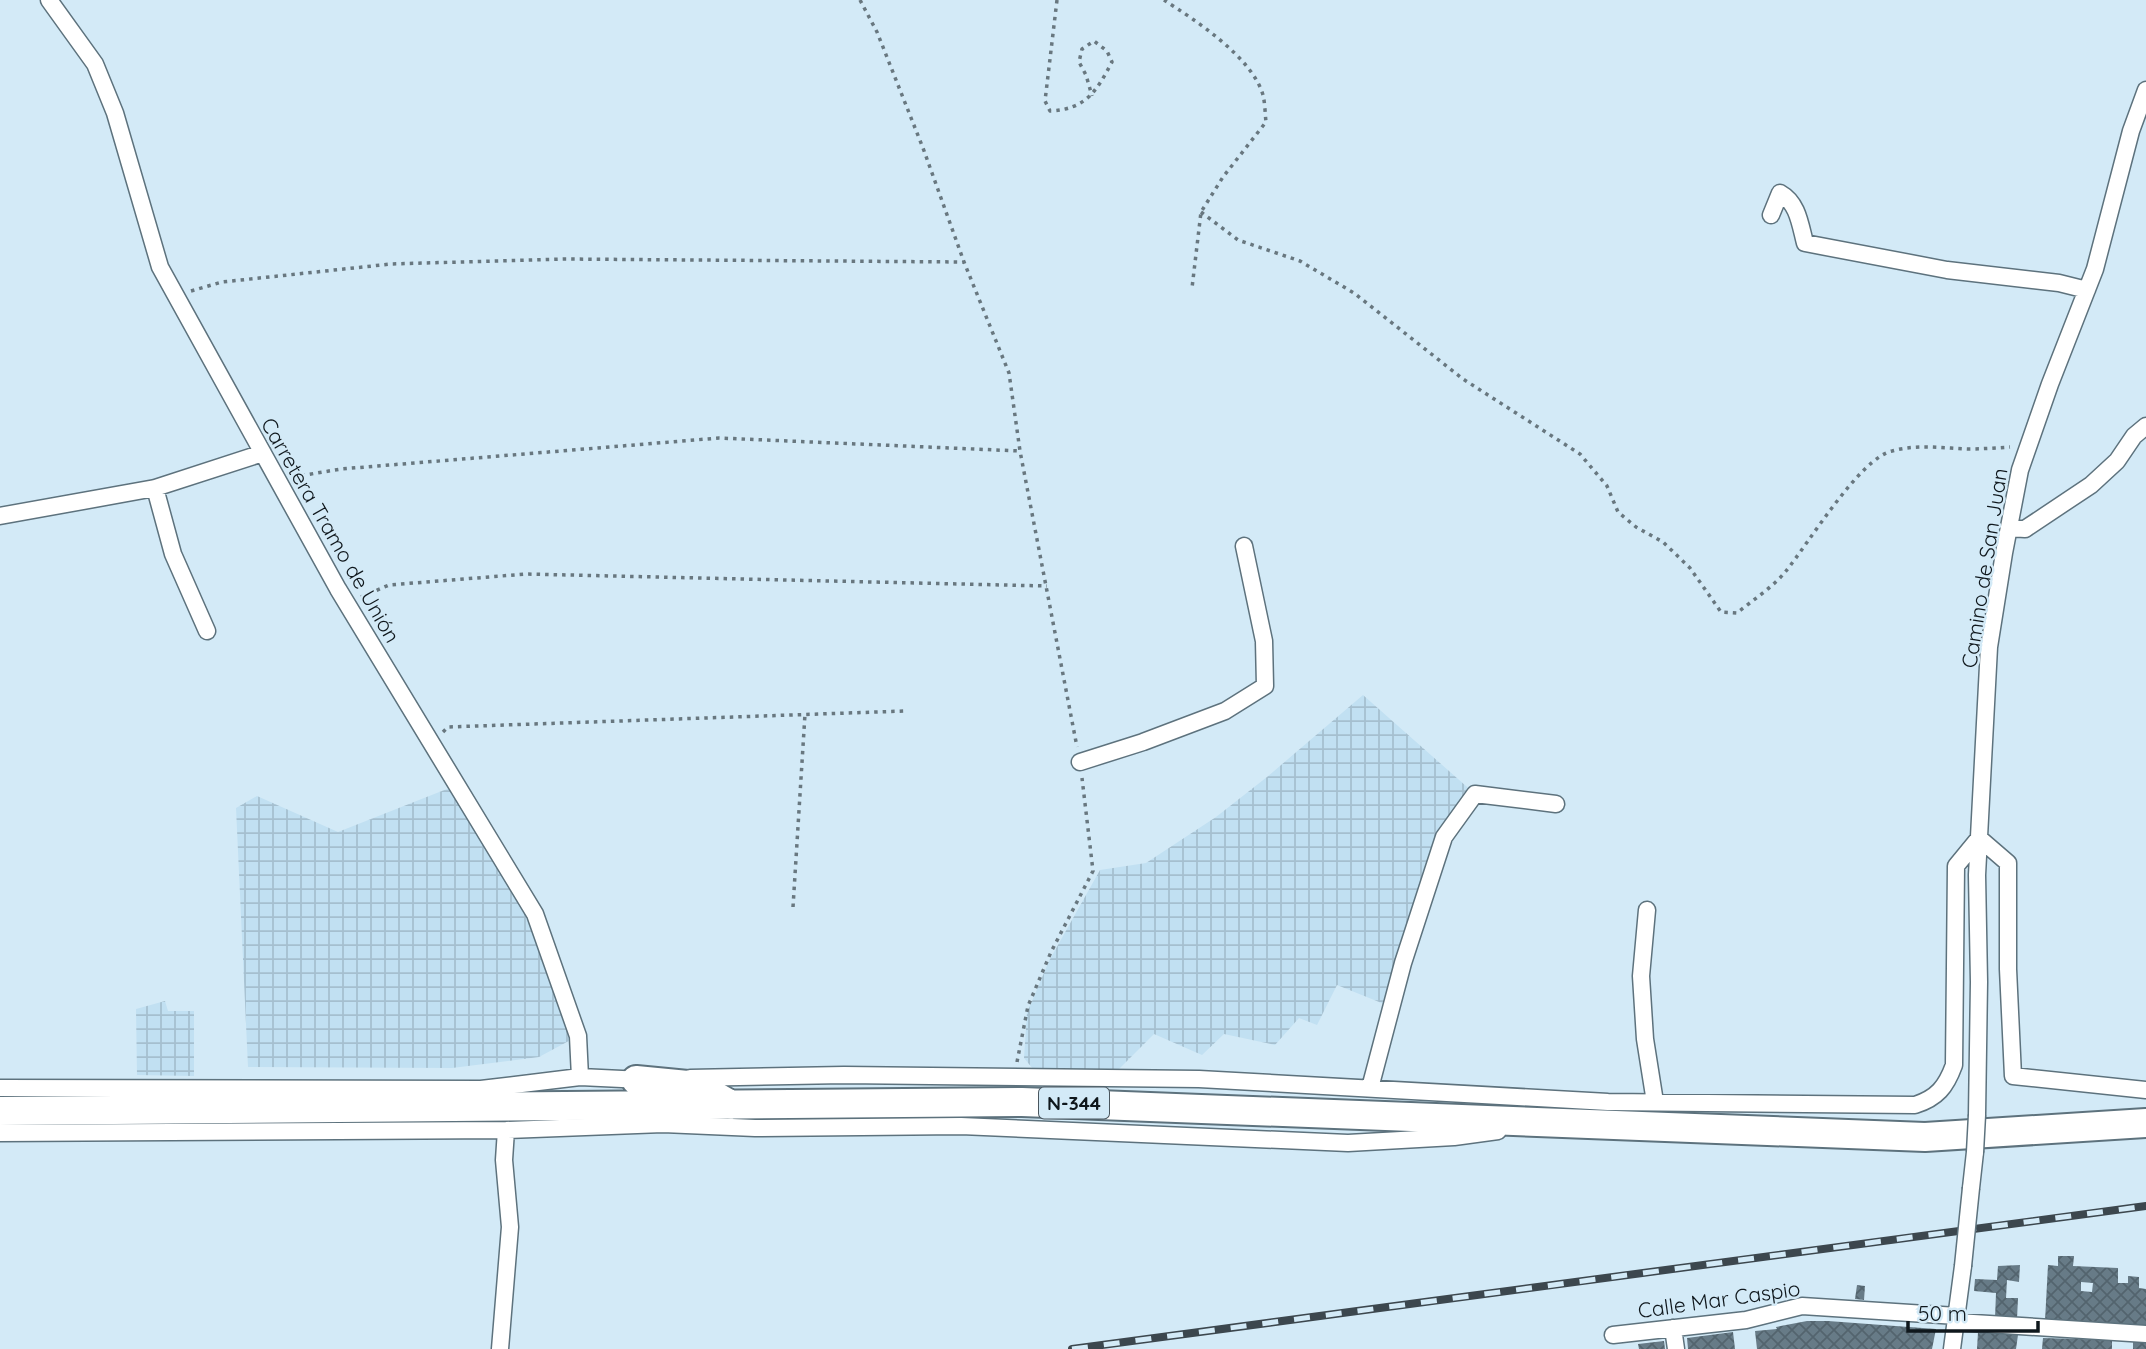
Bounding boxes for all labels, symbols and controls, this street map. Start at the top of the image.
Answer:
street label: Carretera Tramo de Unión [256,413,406,647]
street label: Camino de San Juan [1955,466,2013,670]
road number: N-344 [1039,1088,1109,1119]
street label: Calle Mar Caspio [1636,1275,1802,1323]
scale bar [1908,1290,2038,1334]
text: 50 m [1918,1300,1967,1326]

